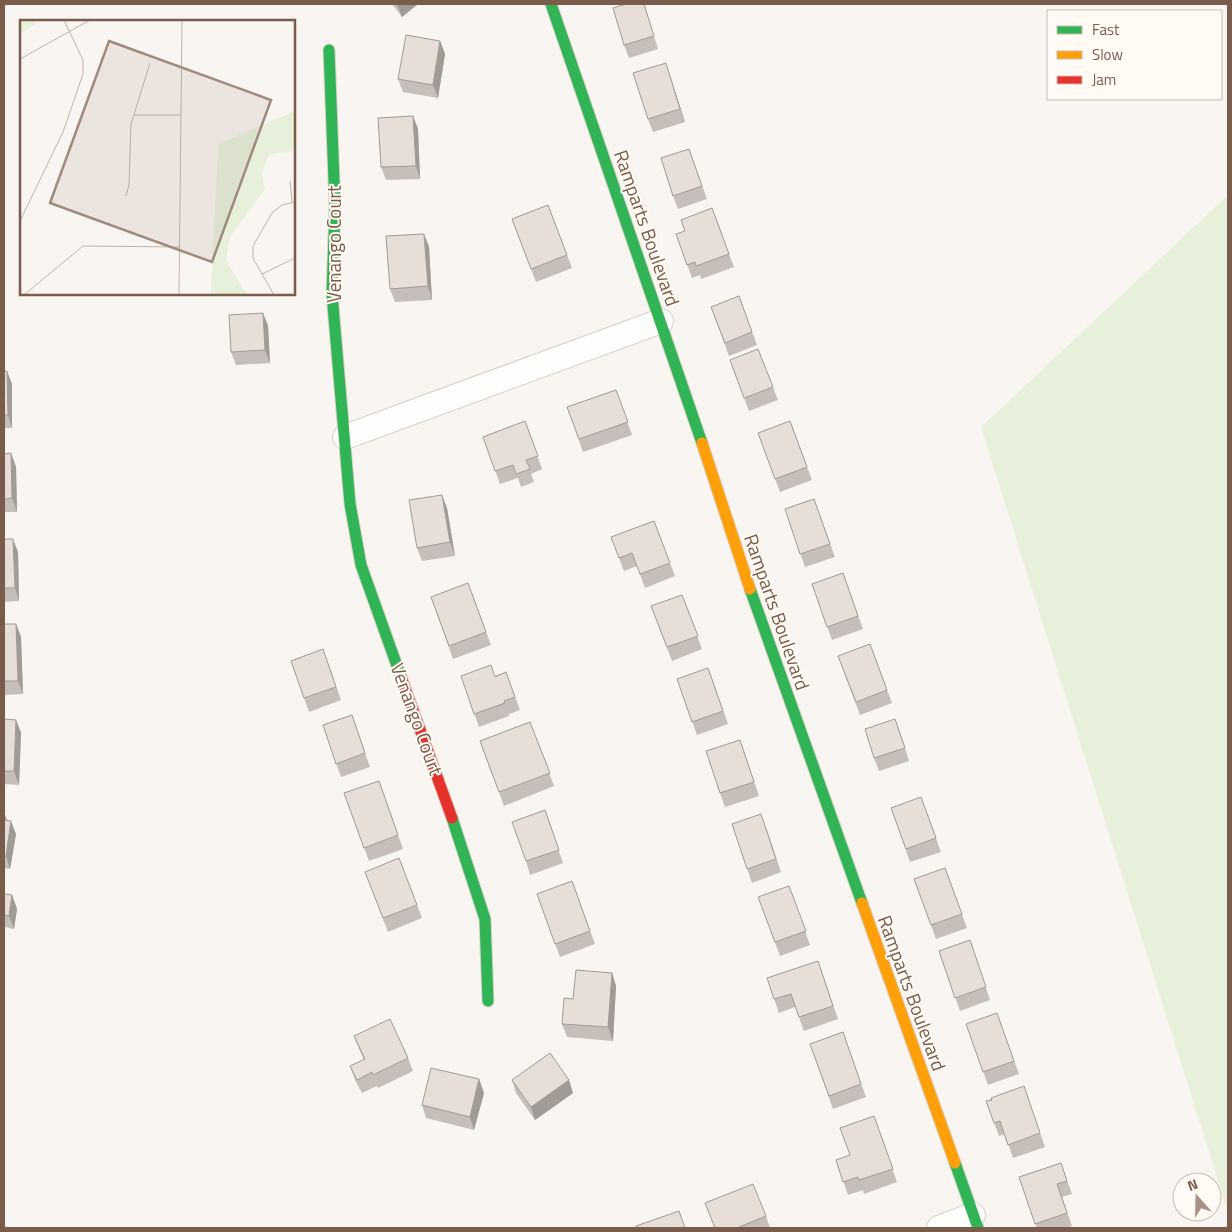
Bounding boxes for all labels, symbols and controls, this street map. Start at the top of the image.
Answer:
legend [1047,10,1222,100]
text: Fast [1092,18,1120,41]
inset map [20,20,295,295]
text: Slow [1092,43,1123,66]
text: Jam [1092,68,1116,91]
street label: Ramparts Boulevard [607,146,688,310]
street label: Venango Court [319,185,348,303]
street label: Ramparts Boulevard [737,530,818,694]
street label: Venango Court [384,659,451,779]
street label: Ramparts Boulevard [871,911,954,1075]
north arrow [1172,1172,1222,1222]
text: N [1184,1173,1201,1196]

